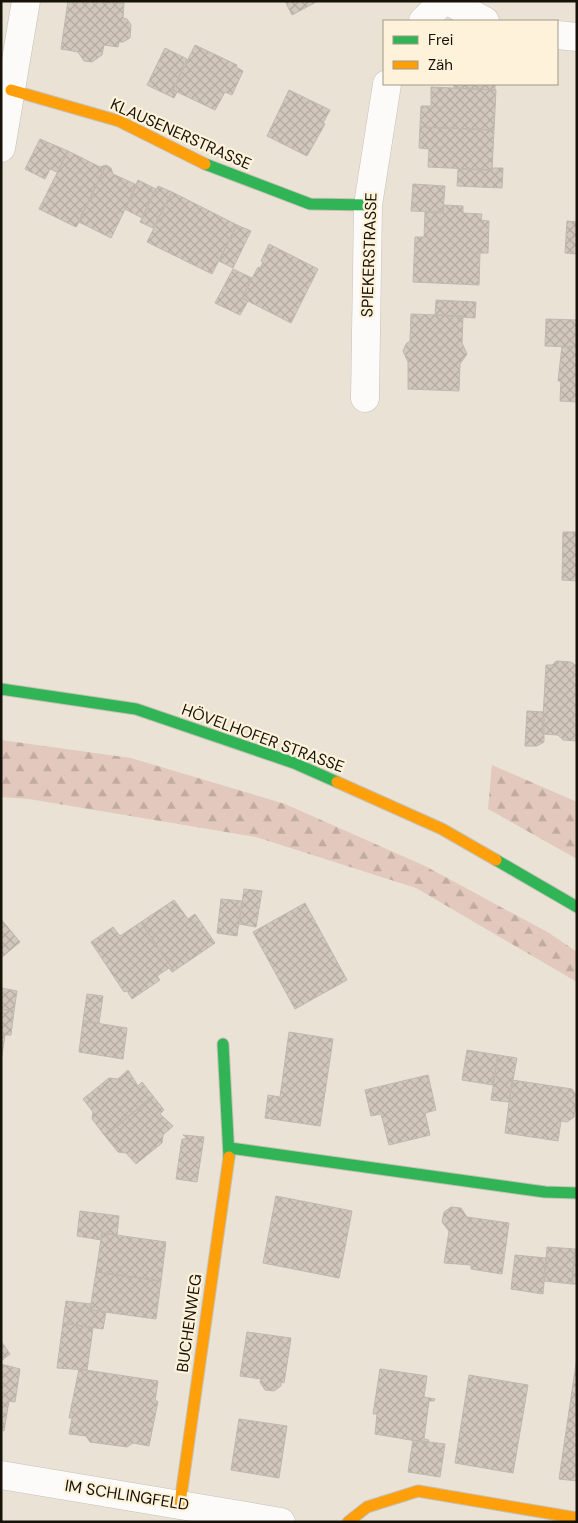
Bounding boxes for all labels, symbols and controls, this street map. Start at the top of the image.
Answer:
legend [383,20,558,85]
text: Frei [428,30,453,50]
text: Zäh [428,55,453,75]
street label: KLAUSENERSTRASSE [107,93,255,175]
street label: SPIEKERSTRASSE [356,192,382,318]
street label: HÖVELHOFER STRASSE [179,699,347,777]
street label: BUCHENWEG [172,1272,206,1374]
street label: IM SCHLINGFELD [63,1475,191,1515]

